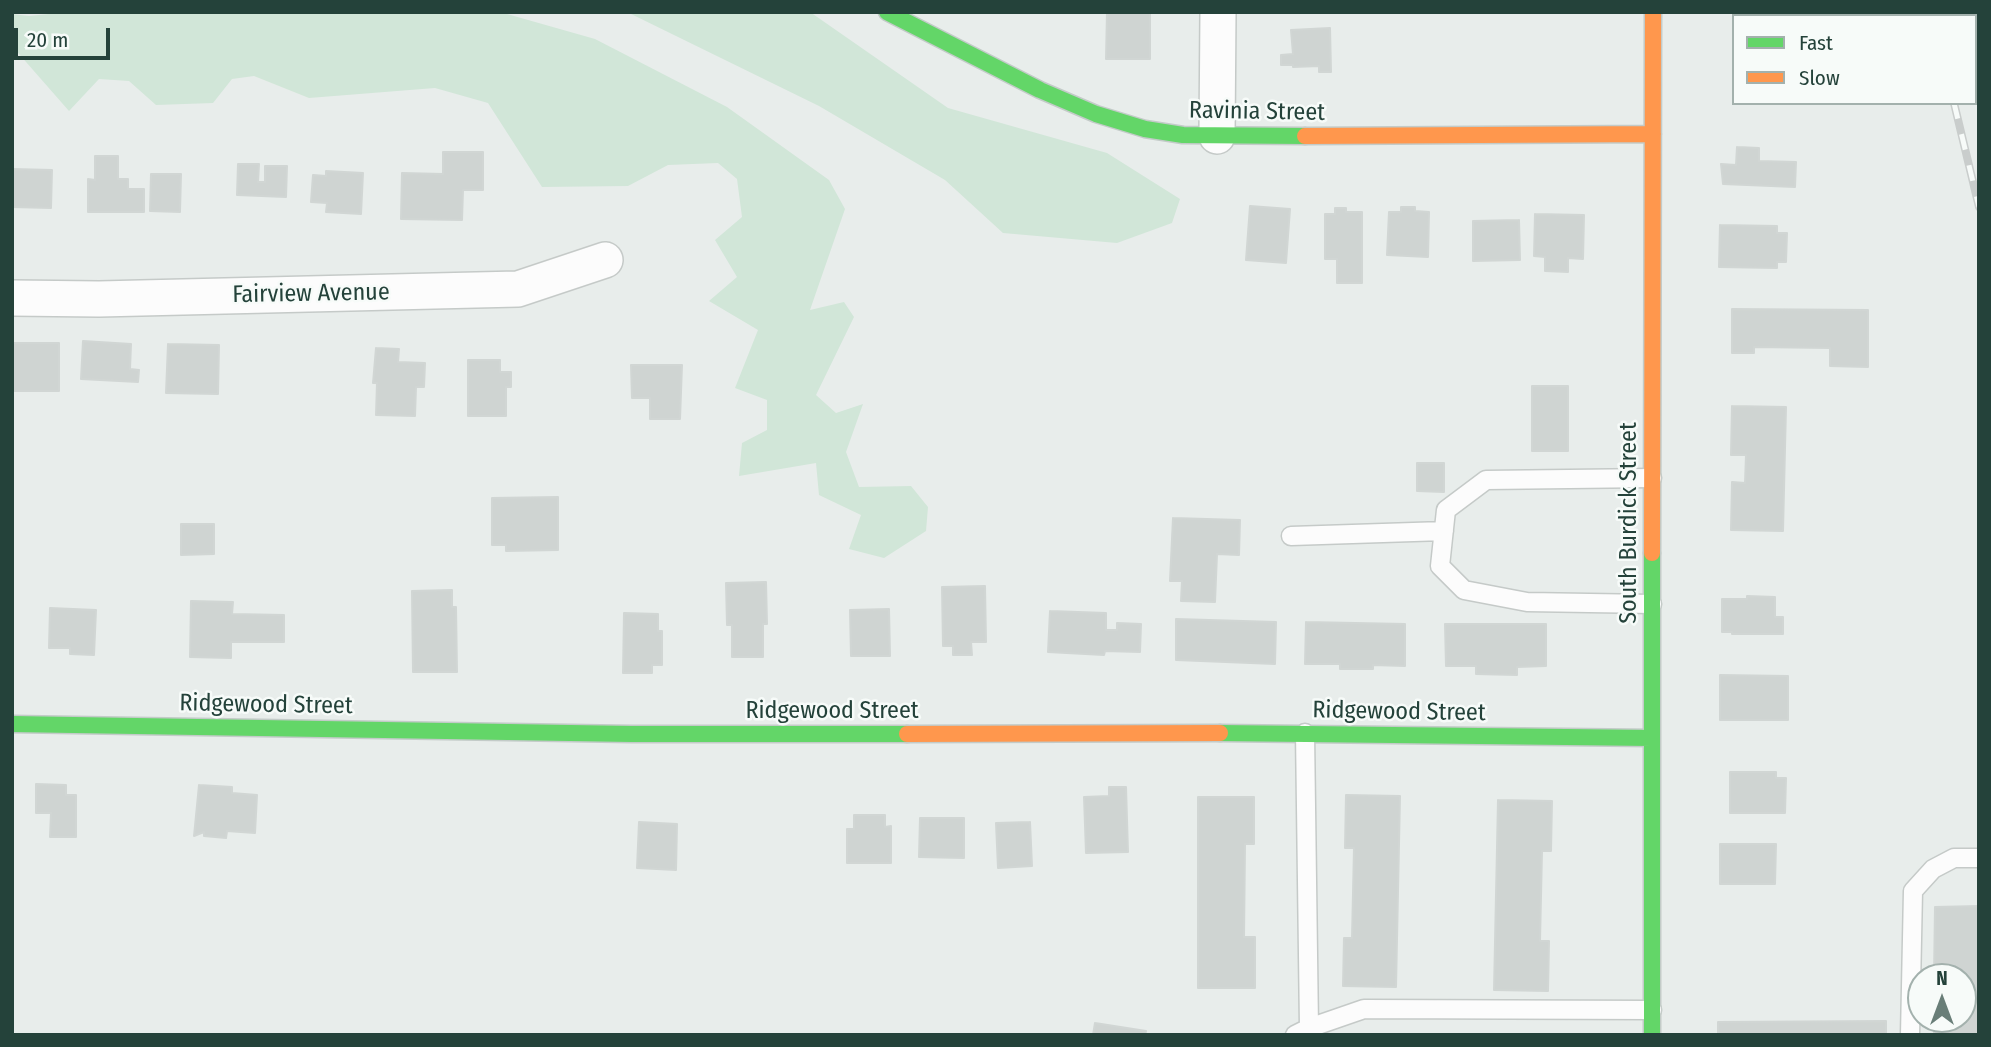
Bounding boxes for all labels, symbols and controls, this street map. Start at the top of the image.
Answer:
scale bar [18,14,114,58]
legend [1732,14,1977,105]
text: 20 m [27,27,68,53]
text: Fast [1799,30,1833,56]
text: Slow [1799,65,1840,91]
street label: Ravinia Street [1189,96,1325,128]
street label: Fairview Avenue [232,278,390,310]
street label: South Burdick Street [1615,422,1643,624]
street label: Ridgewood Street [179,689,353,721]
street label: Ridgewood Street [1312,696,1486,728]
street label: Ridgewood Street [745,697,919,725]
north arrow [1907,963,1977,1033]
text: N [1936,967,1948,990]

